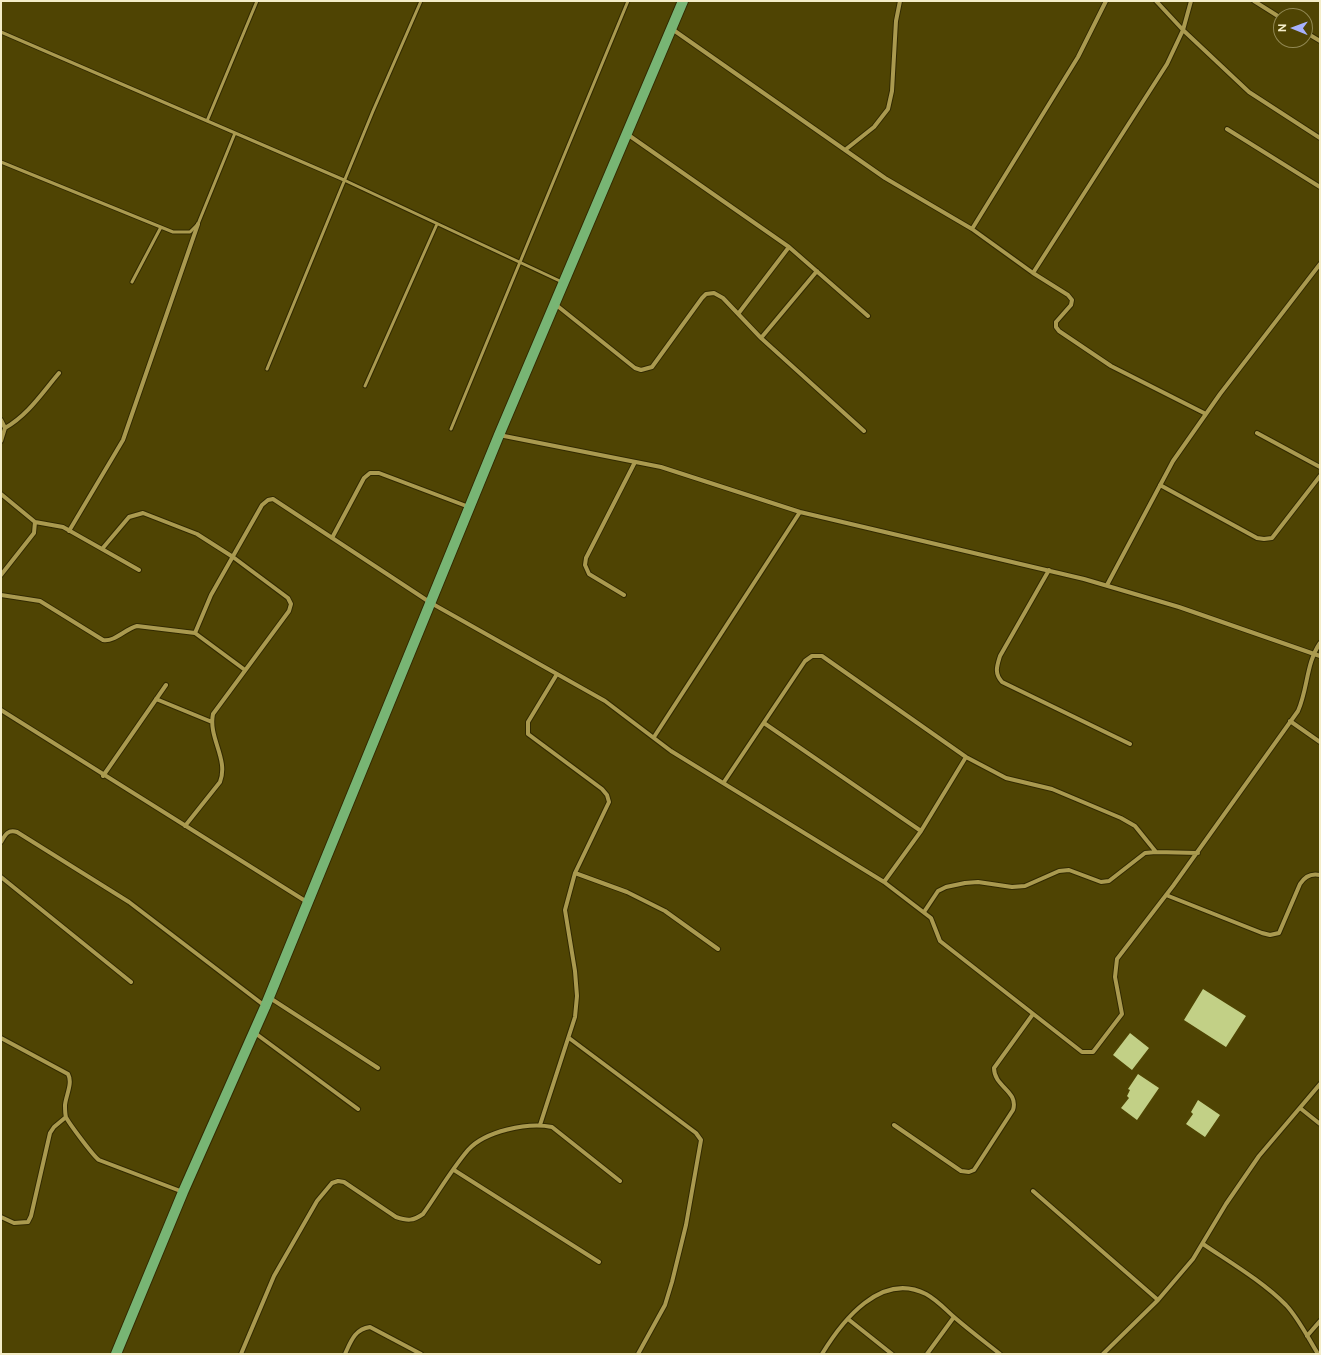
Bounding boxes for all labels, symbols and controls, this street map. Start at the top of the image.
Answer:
north arrow [1273,8,1313,48]
text: N [1276,23,1288,32]

